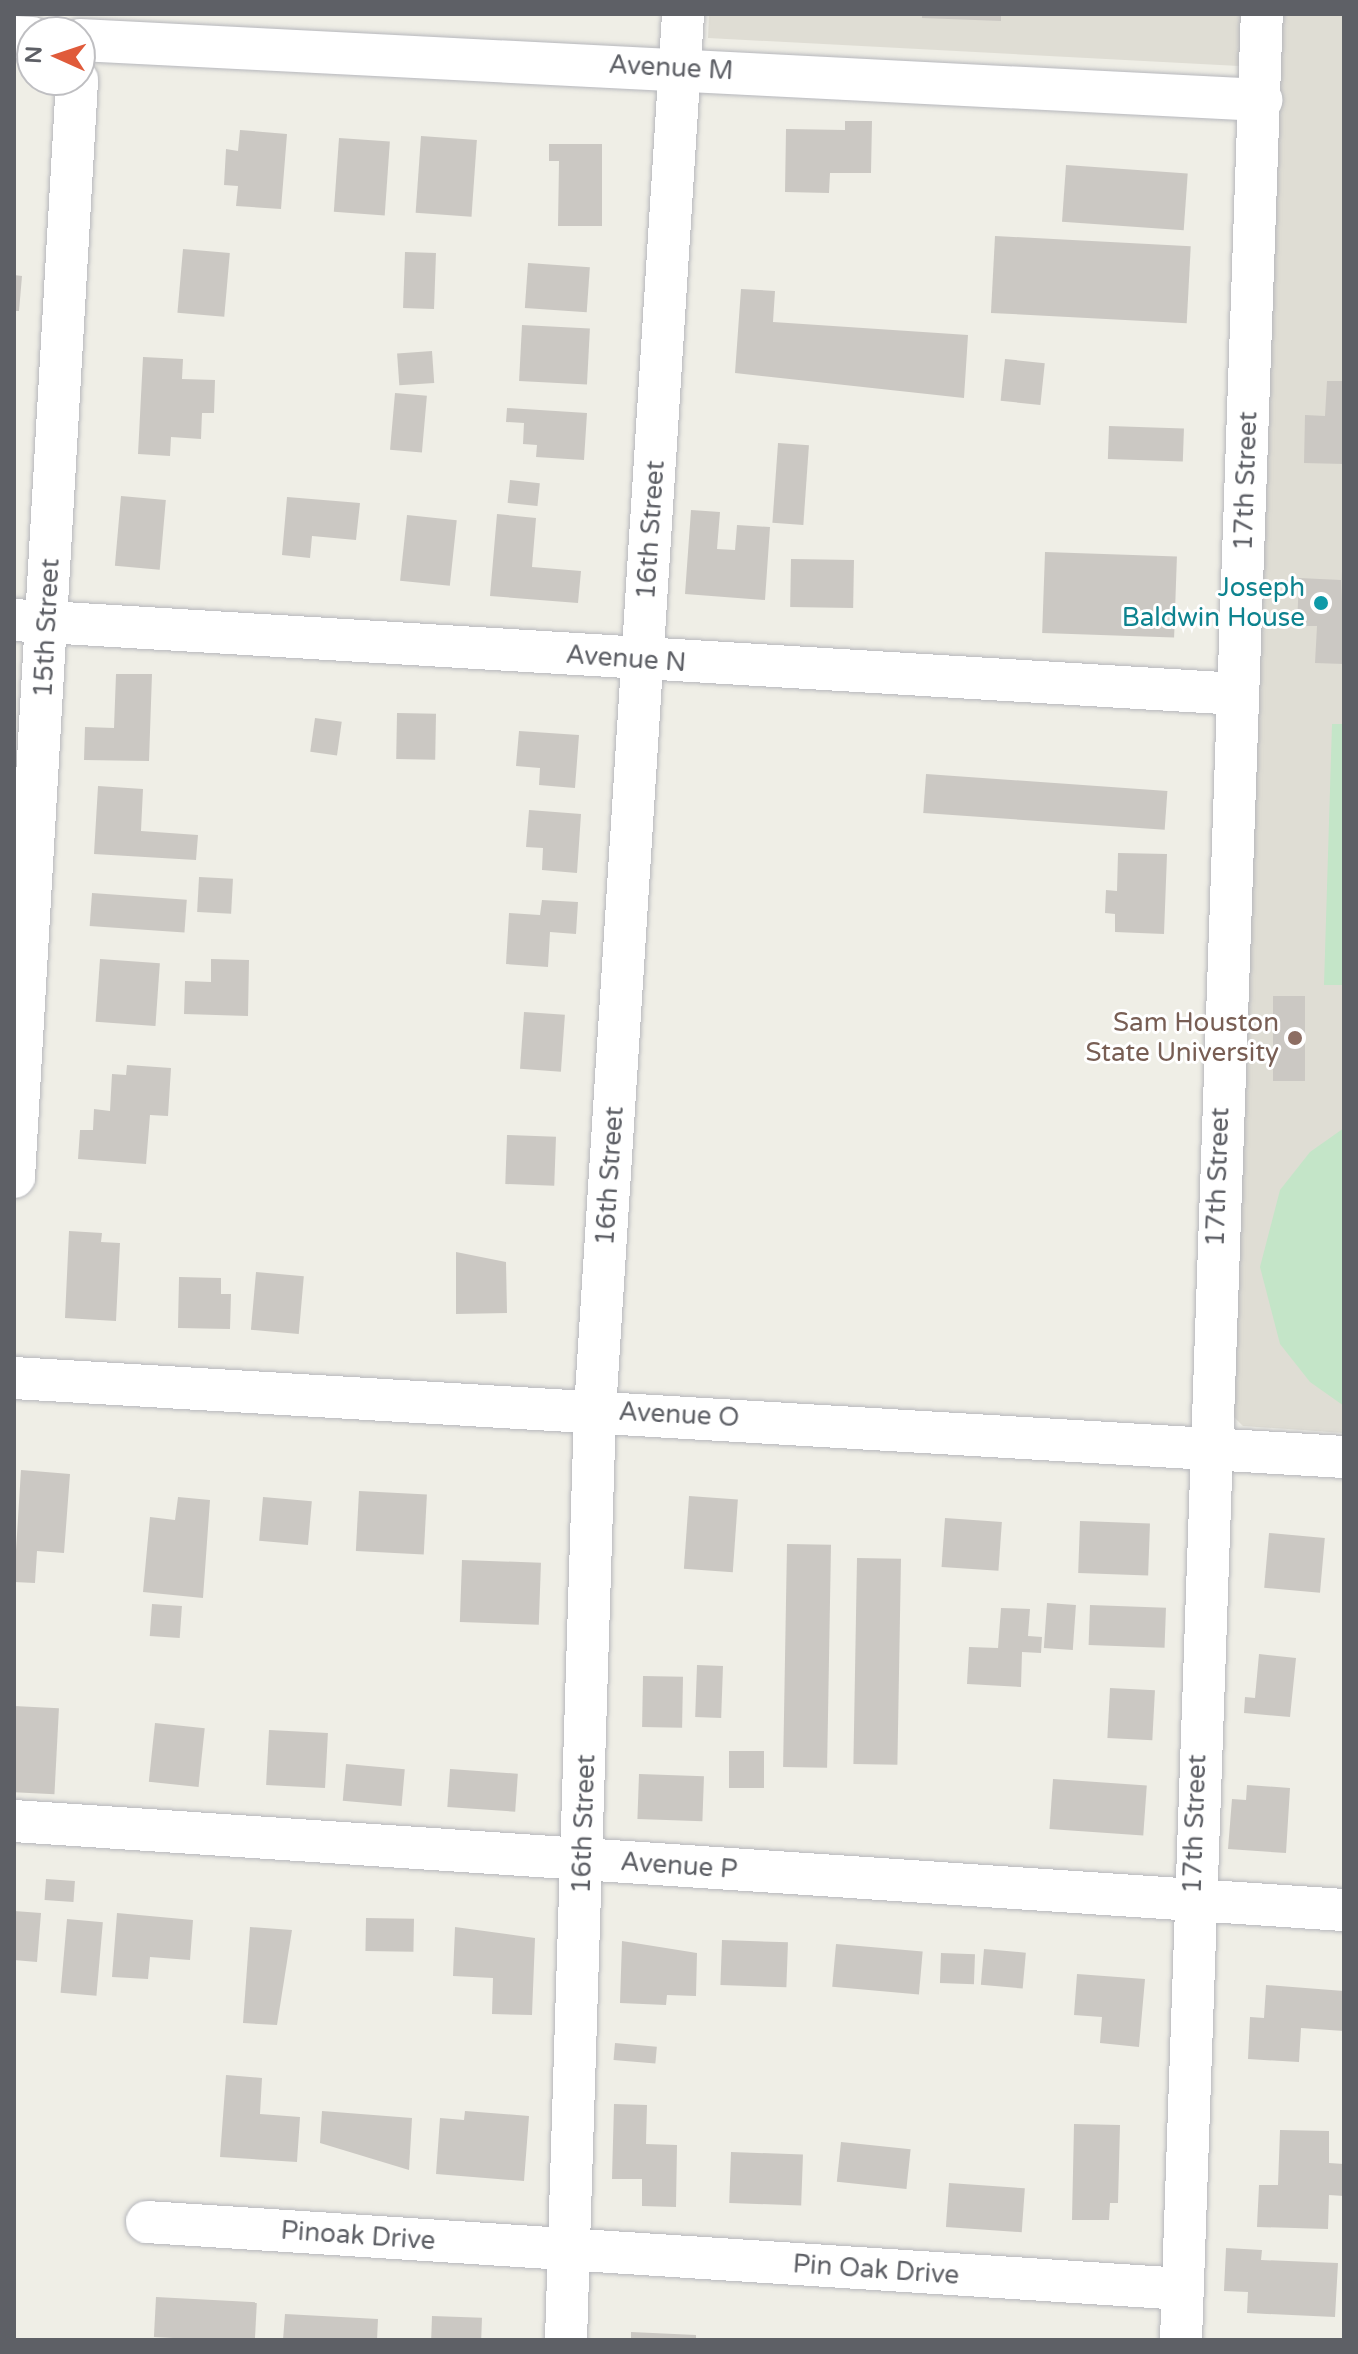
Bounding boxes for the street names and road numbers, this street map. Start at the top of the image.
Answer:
street label: Avenue M [608,49,734,87]
street label: 17th Street [1228,411,1264,551]
street label: 16th Street [631,459,671,601]
street label: 15th Street [28,558,66,698]
street label: Avenue N [565,639,687,679]
street label: 16th Street [590,1105,630,1247]
street label: 17th Street [1200,1107,1236,1247]
street label: Avenue O [618,1396,740,1434]
street label: 16th Street [566,1754,602,1894]
street label: 17th Street [1177,1754,1213,1894]
street label: Avenue P [619,1846,739,1886]
street label: Pinoak Drive [280,2215,436,2257]
street label: Pin Oak Drive [792,2249,960,2291]

